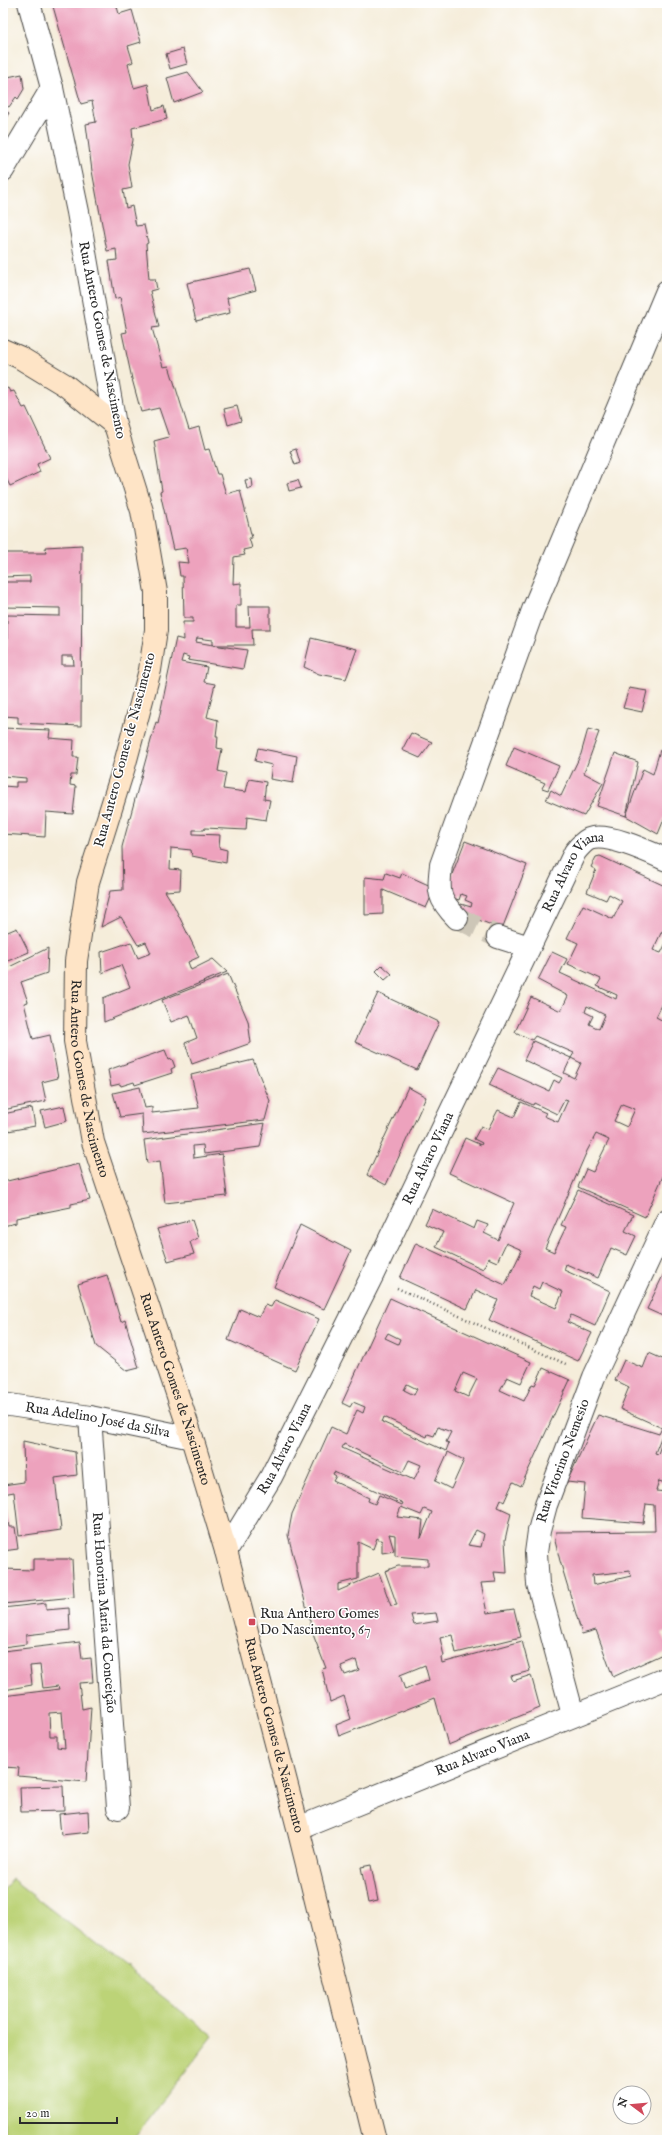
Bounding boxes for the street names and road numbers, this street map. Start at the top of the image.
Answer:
street label: Rua Antero Gomes de Nascimento [74,240,130,441]
street label: Rua Antero Gomes de Nascimento [90,650,160,849]
street label: Rua Alvaro Viana [538,828,606,915]
street label: Rua Antero Gomes de Nascimento [66,979,113,1180]
street label: Rua Alvaro Viana [398,1108,459,1208]
street label: Rua Antero Gomes de Nascimento [135,1291,215,1488]
street label: Rua Vitorino Nemesio [533,1396,594,1525]
street label: Rua Adelino José da Silva [24,1398,172,1442]
street label: Rua Alvaro Viana [253,1399,316,1498]
street label: Rua Honorina Maria da Conceição [88,1511,120,1714]
street label: Rua Antero Gomes de Nascimento [240,1636,308,1835]
street label: Rua Alvaro Viana [432,1725,533,1780]

